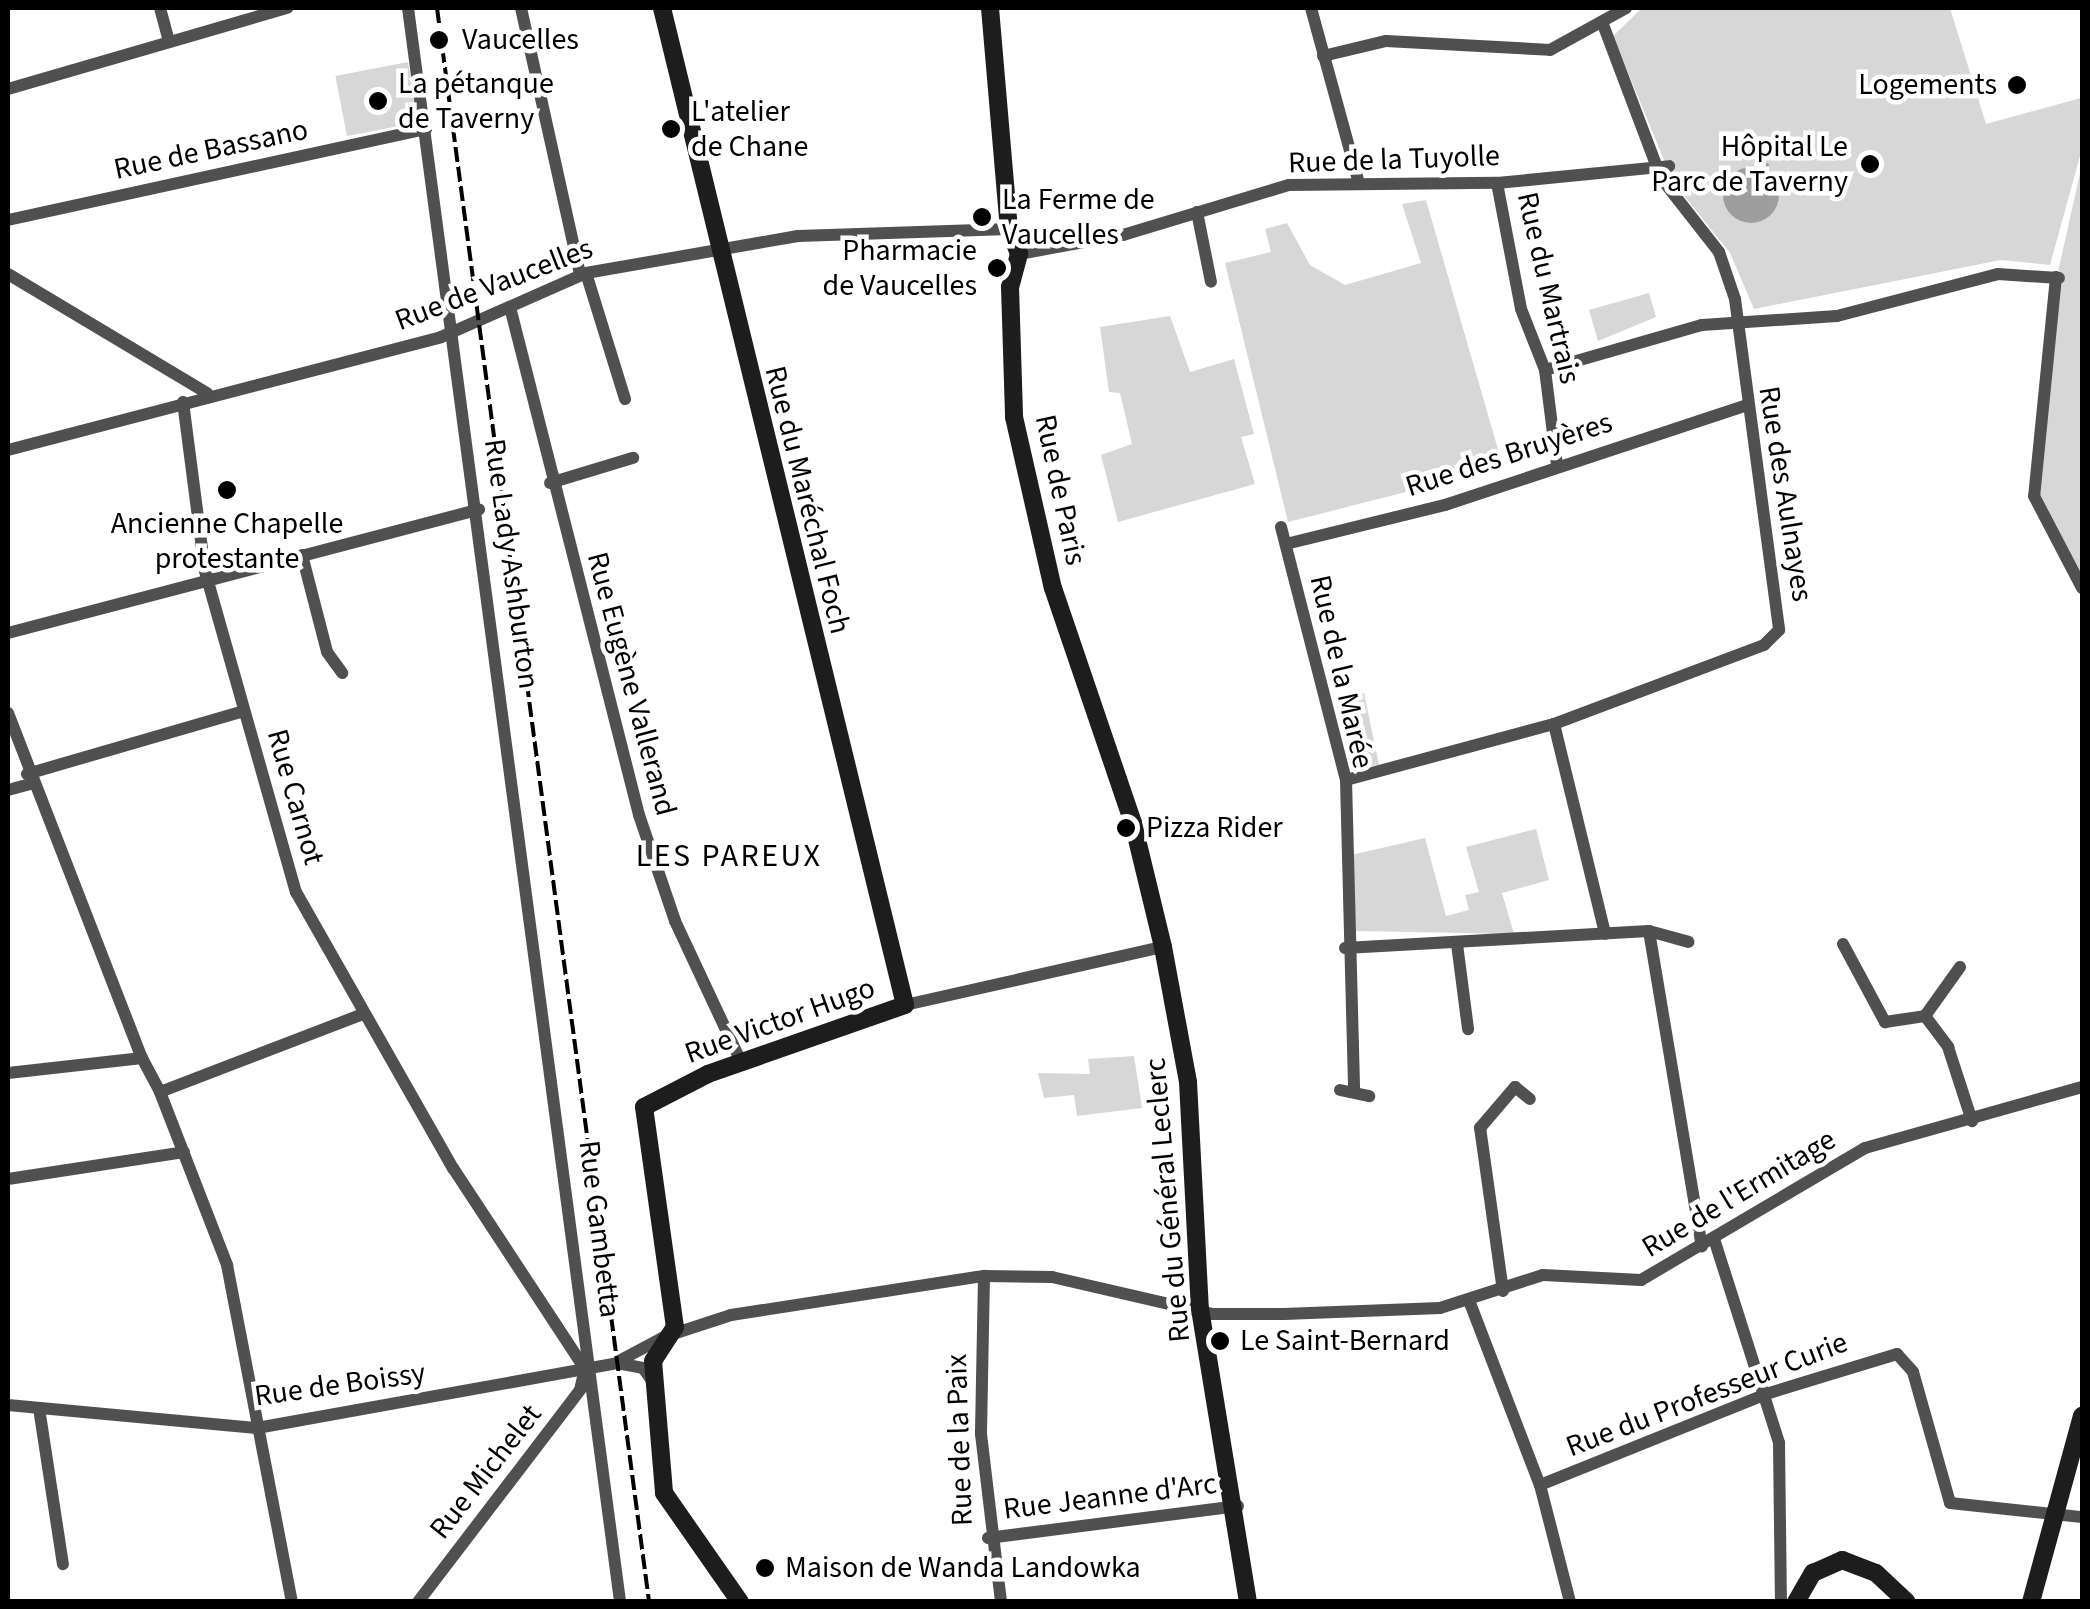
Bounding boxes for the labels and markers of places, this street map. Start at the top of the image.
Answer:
place label: Vaucelles [462,22,579,58]
marker: Vaucelles [426,27,452,53]
place label: La pétanque de Taverny [398,66,554,136]
place label: Logements [1858,67,1997,103]
marker: Logements [2006,74,2028,96]
marker: La pétanque de Taverny [367,90,389,112]
place label: L'atelier de Chane [691,94,808,164]
marker: L'atelier de Chane [660,118,682,140]
place label: Hôpital Le Parc de Taverny [1651,129,1848,200]
marker: Hôpital Le Parc de Taverny [1857,151,1883,177]
place label: La Ferme de Vaucelles [1002,182,1155,252]
marker: La Ferme de Vaucelles [971,206,993,228]
place label: Pharmacie de Vaucelles [823,233,977,304]
marker: Pharmacie de Vaucelles [986,257,1008,279]
marker: Ancienne Chapelle protestante [216,479,238,501]
place label: Ancienne Chapelle protestante [111,506,343,576]
place label: Pizza Rider [1146,810,1283,846]
marker: Pizza Rider [1115,817,1137,839]
place label: Le Saint-Bernard [1240,1323,1450,1359]
marker: Le Saint-Bernard [1209,1330,1231,1352]
place label: Maison de Wanda Landowka [785,1550,1141,1586]
marker: Maison de Wanda Landowka [754,1557,776,1579]

